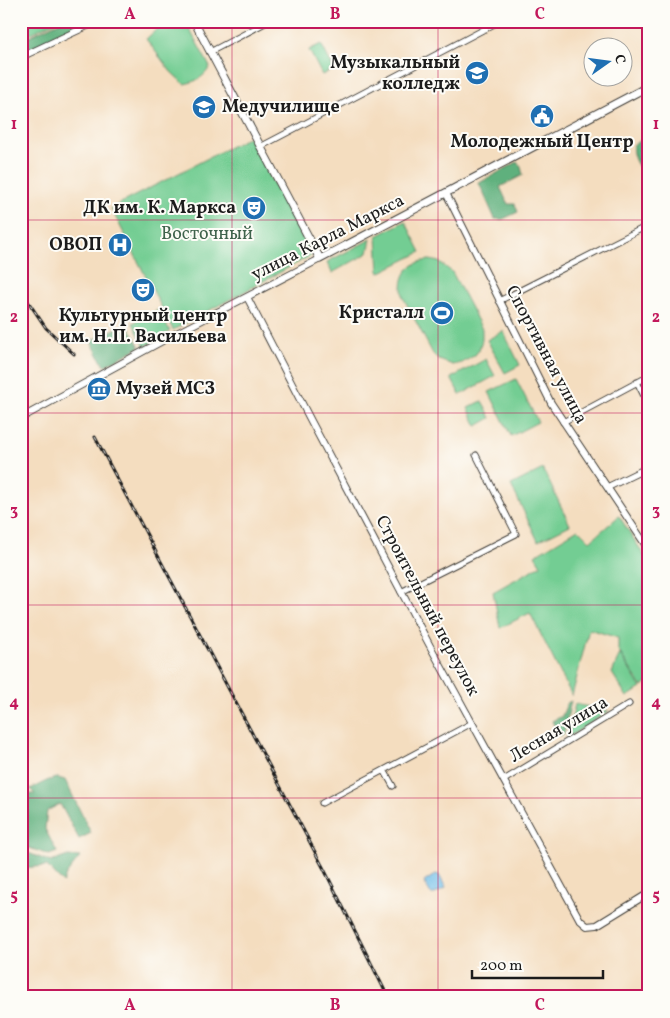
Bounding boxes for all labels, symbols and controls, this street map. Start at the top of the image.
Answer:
text: A [124,4,136,26]
text: B [330,4,341,26]
text: C [535,4,545,26]
north arrow [582,38,632,88]
place label: Музыкальный колледж [330,51,460,97]
text: С [609,53,629,66]
school or university icon: Музыкальный колледж [464,60,490,86]
school or university icon: Медучилище [191,94,217,120]
place label: Медучилище [222,95,340,120]
public building icon: Молодежный Центр [529,103,555,129]
text: 1 [11,114,17,136]
text: 1 [653,114,659,136]
place label: Молодежный Центр [450,130,634,155]
street label: улица Карла Маркса [247,189,409,287]
theatre icon: ДК им. К. Маркса [241,195,267,221]
place label: ДК им. К. Маркса [83,196,236,221]
park label: Восточный [161,222,253,247]
hospital icon: ОВОП [107,232,133,258]
place label: ОВОП [49,233,102,258]
theatre icon: Культурный центр им. Н.П. Васильева [130,277,156,303]
street label: Спортивная улица [499,281,593,429]
sports icon: Кристалл [429,300,455,326]
place label: Кристалл [339,301,424,326]
place label: Культурный центр им. Н.П. Васильева [59,304,227,350]
text: 2 [10,307,18,329]
text: 2 [652,307,660,329]
museum icon: Музей МСЗ [86,376,112,402]
place label: Музей МСЗ [116,377,215,402]
text: 3 [10,500,18,522]
text: 3 [652,500,660,522]
street label: Строительный переулок [369,511,485,701]
street label: Лесная улица [505,691,613,769]
text: 4 [9,692,19,714]
text: 4 [651,692,661,714]
text: 5 [10,885,18,907]
text: 5 [652,885,660,907]
scale bar [472,948,604,980]
text: 200 m [480,956,523,977]
text: A [124,995,136,1017]
text: B [330,995,341,1017]
text: C [535,995,545,1017]

